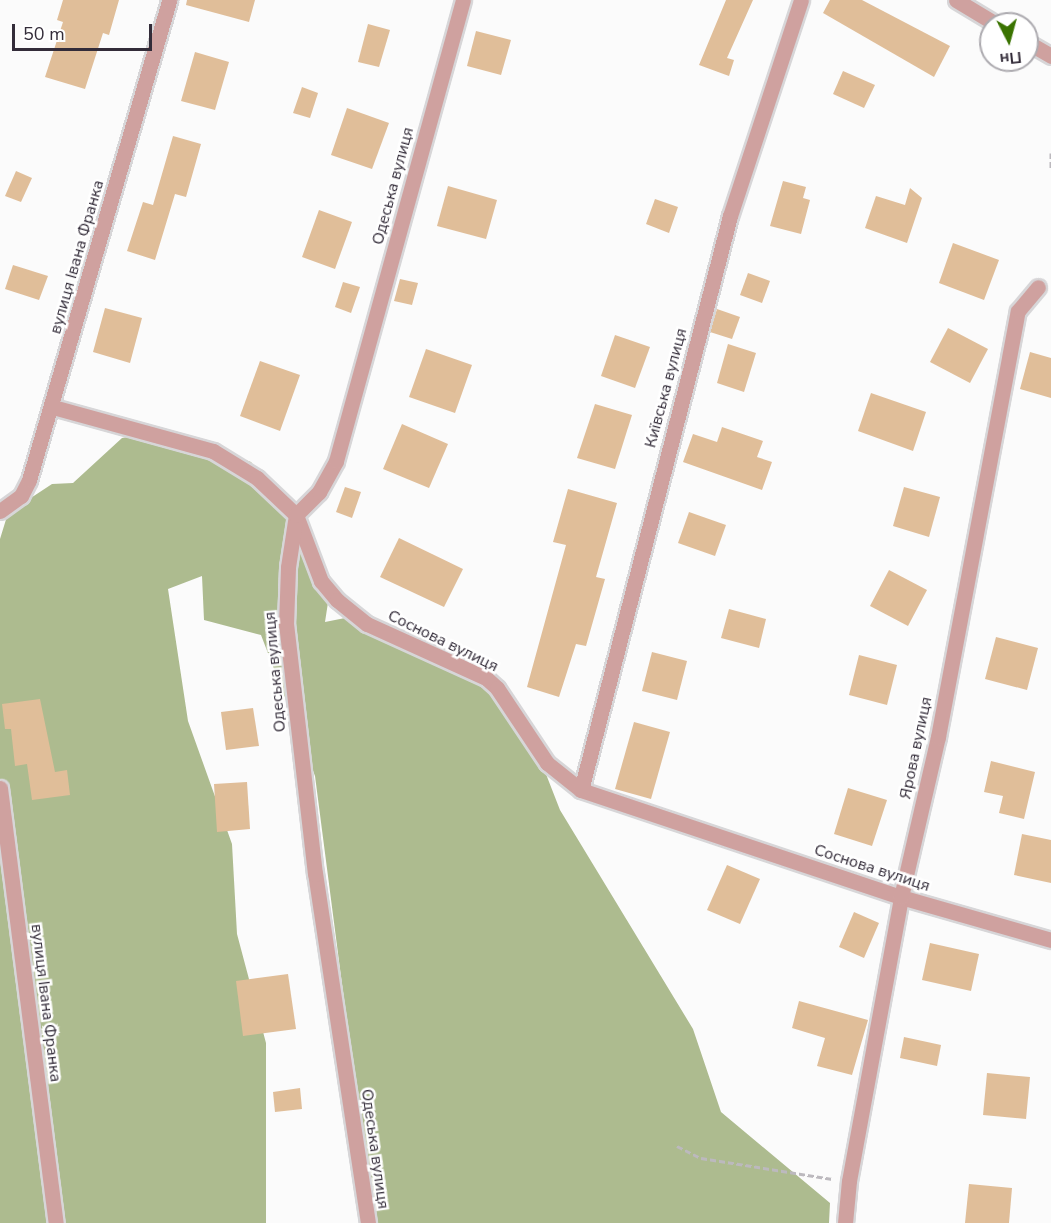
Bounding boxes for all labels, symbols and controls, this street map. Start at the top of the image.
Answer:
scale bar [15,12,154,50]
north arrow [979,12,1039,72]
text: 50 m [23,22,65,46]
text: Пн [999,46,1023,70]
street label: Одеська вулиця [368,125,418,247]
street label: вулиця Івана Франка [46,178,108,336]
street label: Київська вулиця [641,326,691,450]
street label: Соснова вулиця [385,606,501,676]
street label: Одеська вулиця [260,611,290,733]
street label: Ярова вулиця [896,695,936,801]
street label: Соснова вулиця [812,840,932,896]
street label: вулиця Івана Франка [27,923,65,1083]
street label: Одеська вулиця [357,1088,393,1210]

